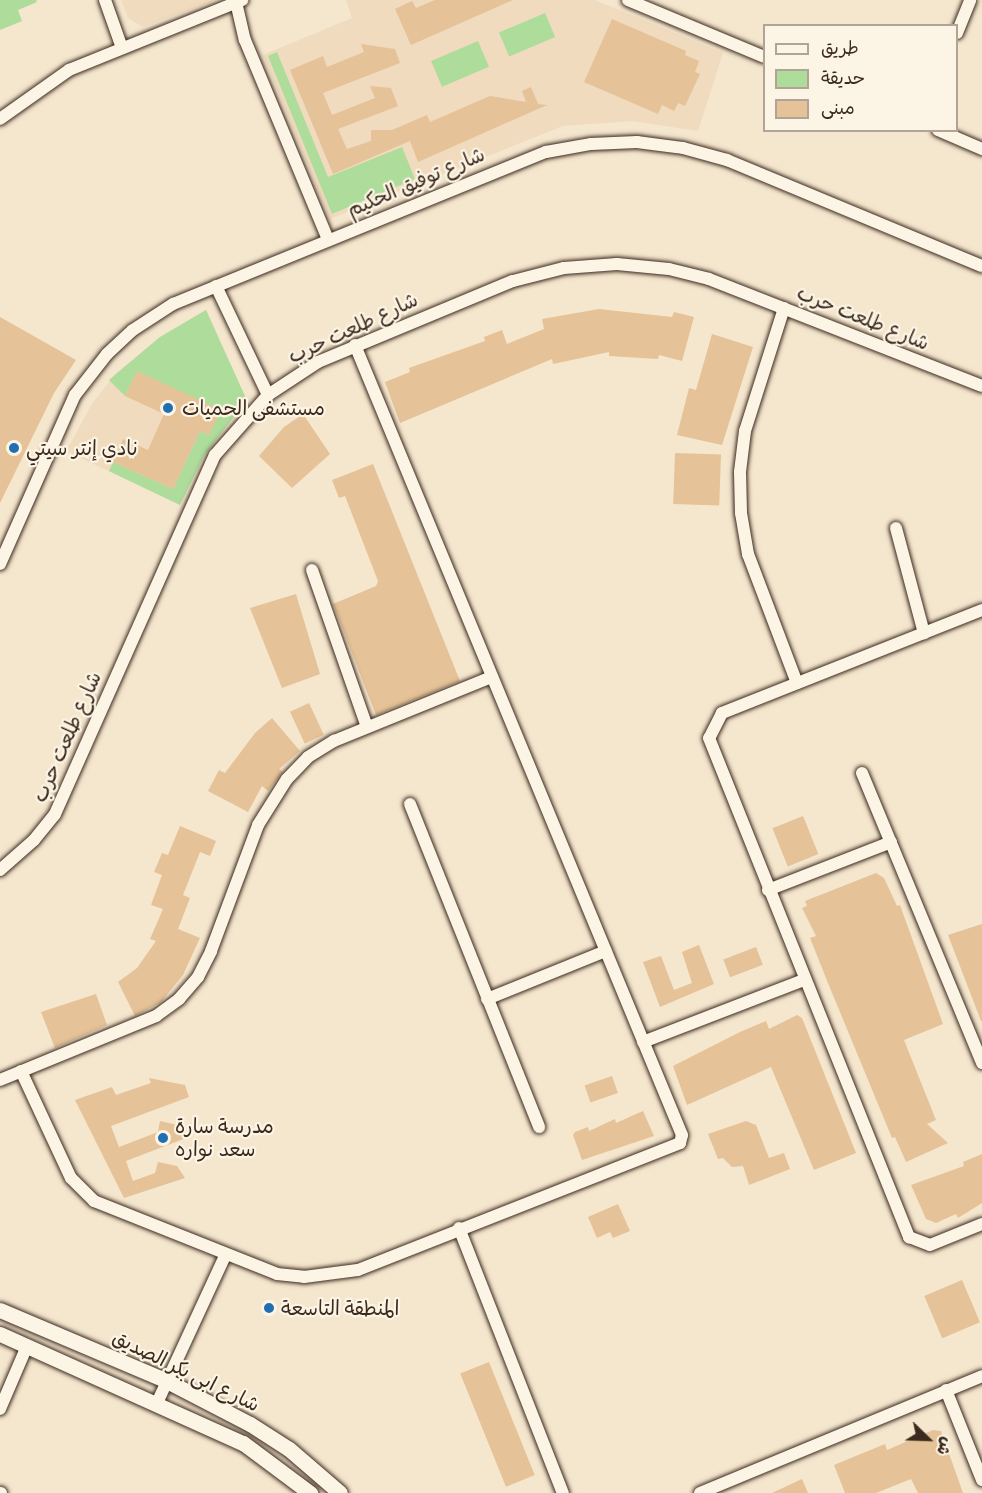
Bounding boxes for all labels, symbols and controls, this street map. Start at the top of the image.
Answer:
legend [763,24,958,132]
text: طريق [821,37,859,59]
text: حديقة [821,67,865,89]
text: مبنى [821,97,855,119]
street label: شارع توفيق الحكيم [344,142,488,222]
street label: شارع طلعت حرب [793,281,933,355]
street label: شارع طلعت حرب [284,287,422,369]
place label: مستشفى الحميات [182,396,325,420]
marker: مستشفى الحميات [159,399,177,417]
place label: نادي إنتر سيتي [26,436,138,460]
marker: نادي إنتر سيتي [7,441,21,455]
street label: شارع طلعت حرب [27,668,107,806]
place label: مدرسة سارة سعد نواره [175,1114,274,1161]
marker: مدرسة سارة سعد نواره [156,1131,170,1145]
place label: المنطقة التاسعة [281,1296,399,1320]
marker: المنطقة التاسعة [262,1301,276,1315]
street label: شارع ابى بكر الصديق [108,1325,264,1417]
north arrow [898,1409,958,1469]
text: ش [933,1434,957,1458]

